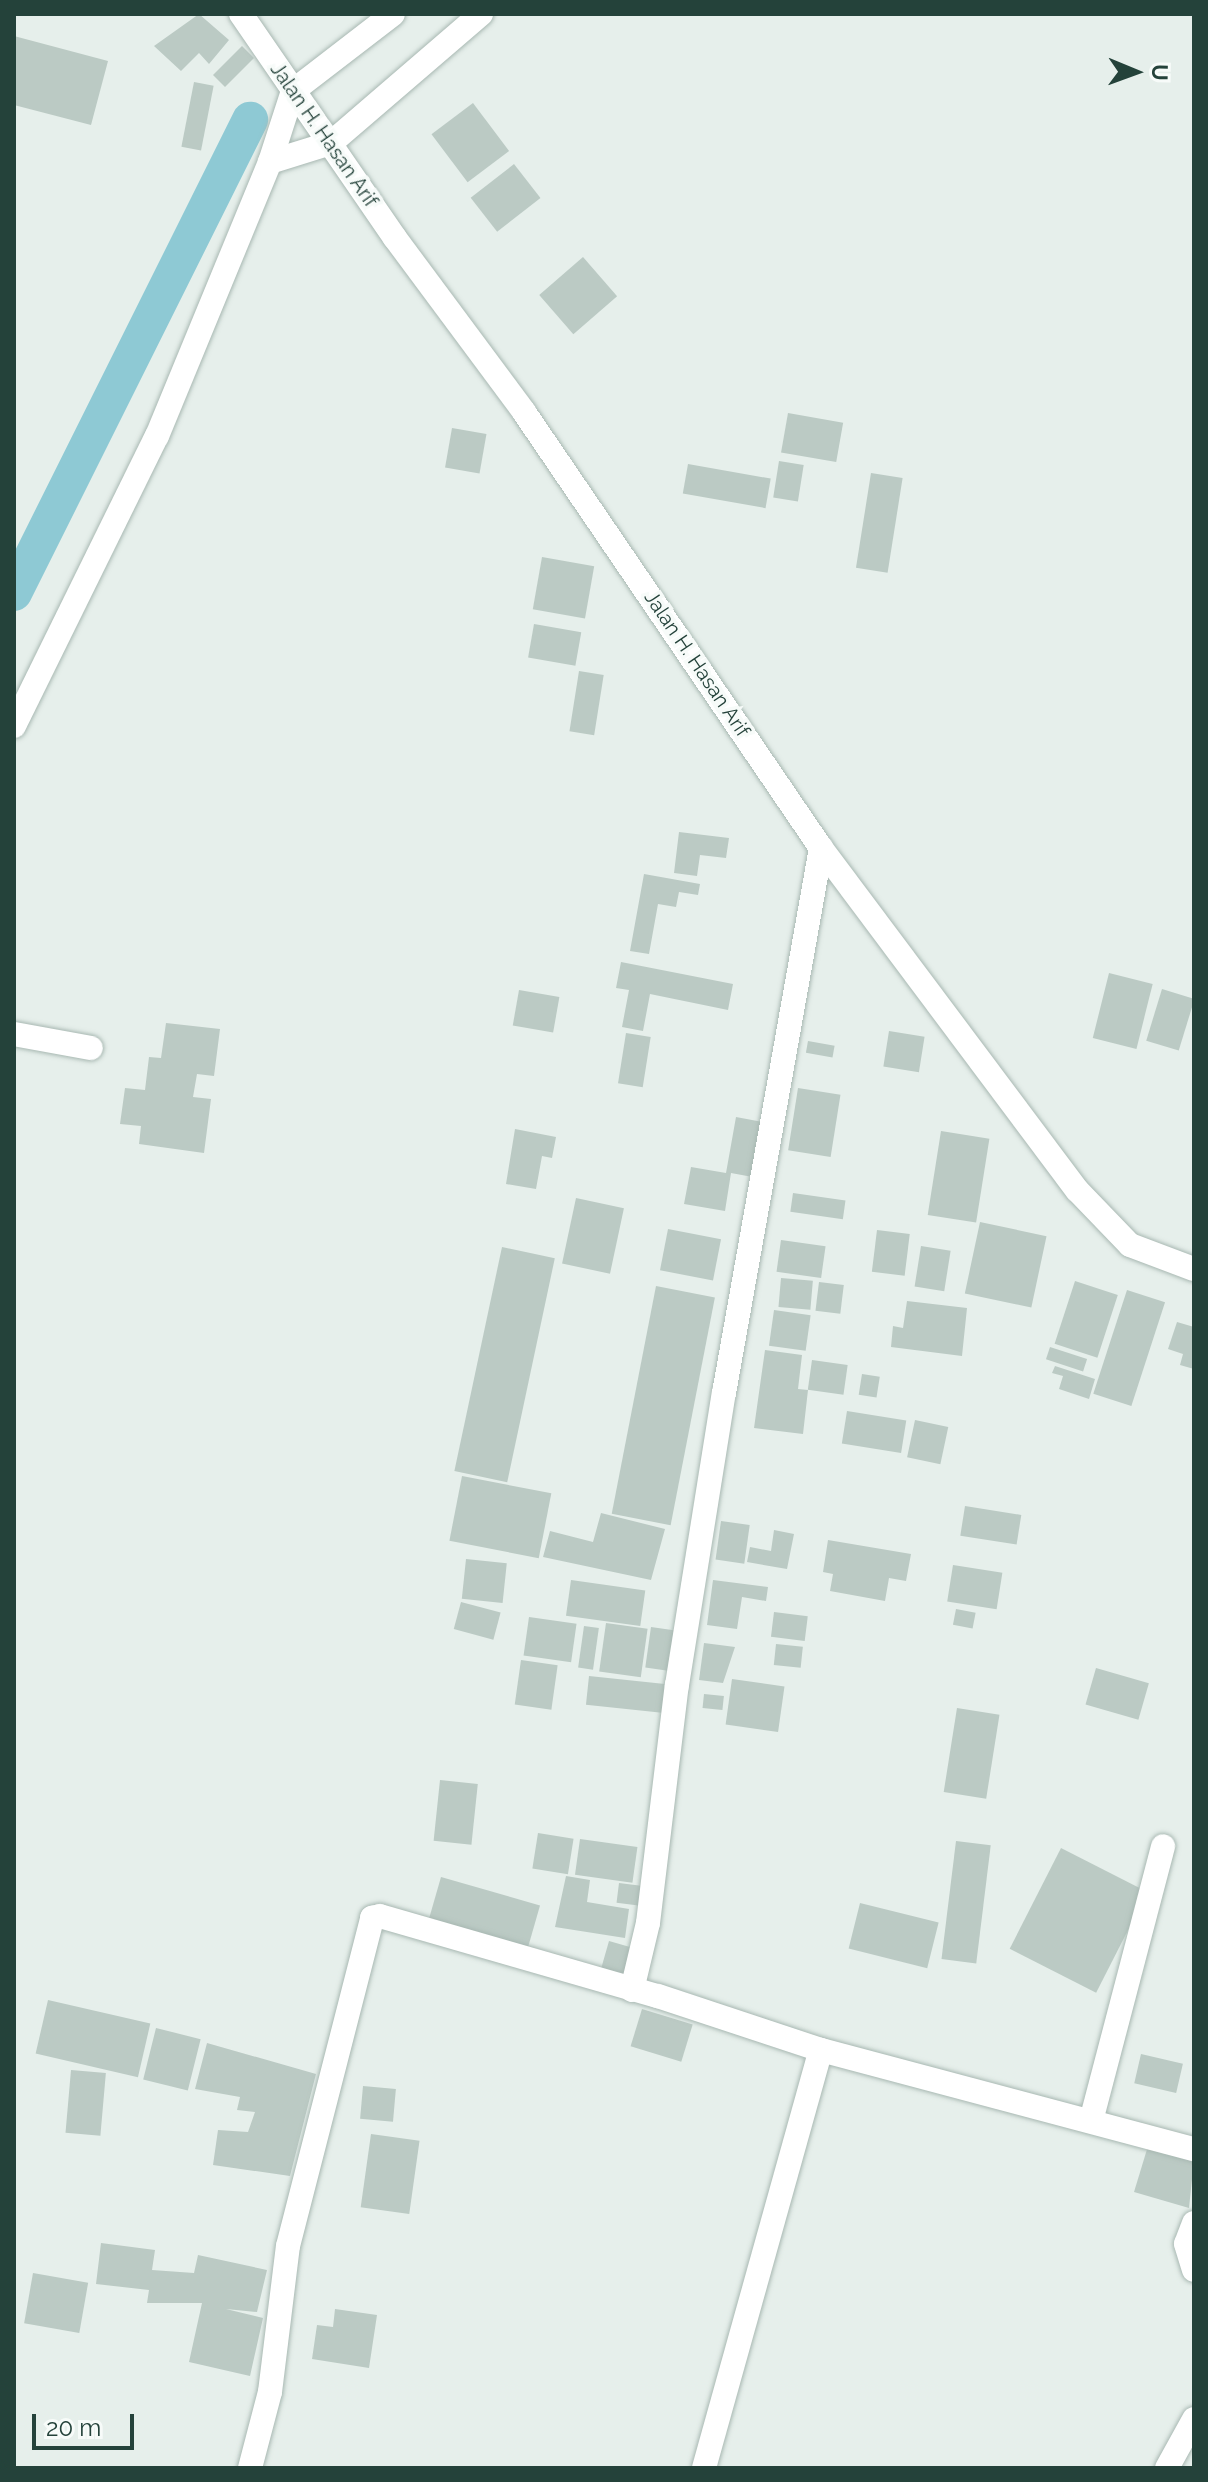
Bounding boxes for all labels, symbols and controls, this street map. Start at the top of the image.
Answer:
north arrow [1096,32,1176,112]
street label: Jalan H. Hasan Arif [265,58,383,212]
text: U [1147,64,1173,81]
street label: Jalan H. Hasan Arif [639,586,755,742]
scale bar [36,2398,138,2448]
text: 20 m [46,2413,101,2442]

